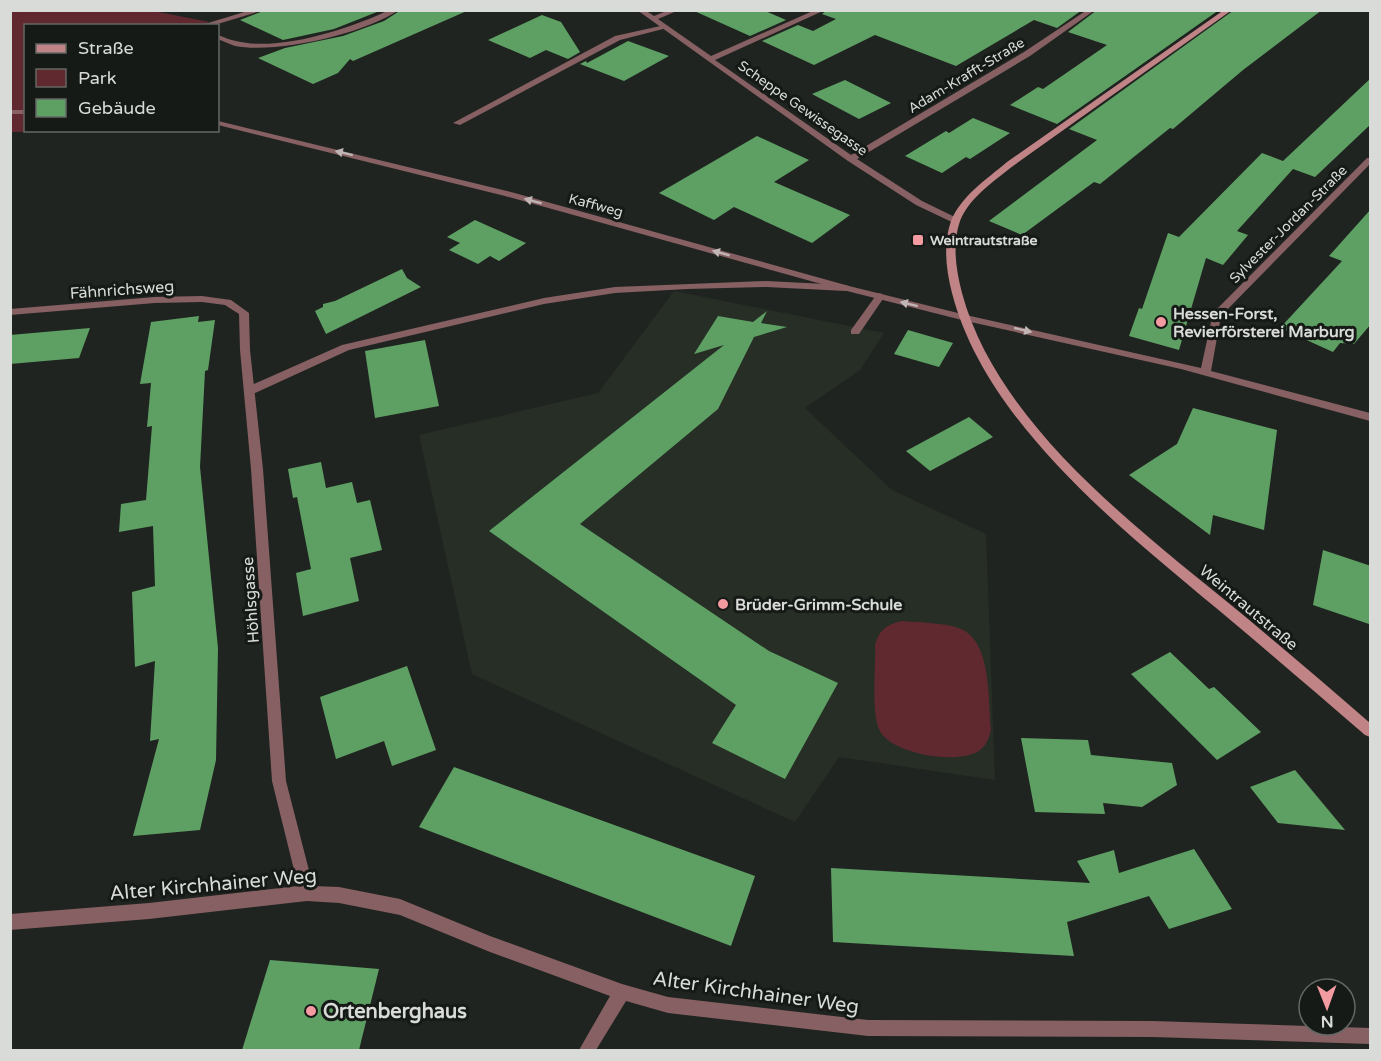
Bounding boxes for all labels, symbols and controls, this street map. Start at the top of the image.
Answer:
legend [24,24,219,132]
street label: Adam-Krafft-Straße [905,34,1028,117]
text: Straße [78,37,134,59]
street label: Scheppe Gewissegasse [735,57,871,160]
text: Park [78,67,117,89]
text: Gebäude [78,97,156,119]
one-way arrow [335,147,353,157]
street label: Sylvester-Jordan-Straße [1226,162,1351,287]
street label: Kaffweg [567,190,625,221]
one-way arrow [524,196,542,206]
place label: Weintrautstraße [930,232,1037,249]
marker: Weintrautstraße [911,233,925,247]
one-way arrow [712,248,730,257]
street label: Fähnrichsweg [69,276,175,304]
one-way arrow [900,298,919,308]
place label: Hessen-Forst, Revierförsterei Marburg [1173,304,1355,342]
marker: Hessen-Forst, Revierförsterei Marburg [1154,315,1168,329]
one-way arrow [1014,326,1033,335]
street label: Höhlsgasse [238,556,264,644]
street label: Weintrautstraße [1195,561,1302,655]
place label: Brüder-Grimm-Schule [735,595,902,615]
marker: Brüder-Grimm-Schule [716,597,730,611]
street label: Alter Kirchhainer Weg [108,864,318,906]
street label: Alter Kirchhainer Weg [651,967,861,1019]
north arrow [1297,977,1357,1037]
place label: Ortenberghaus [323,1000,467,1024]
marker: Ortenberghaus [304,1004,318,1018]
text: N [1321,1011,1334,1031]

